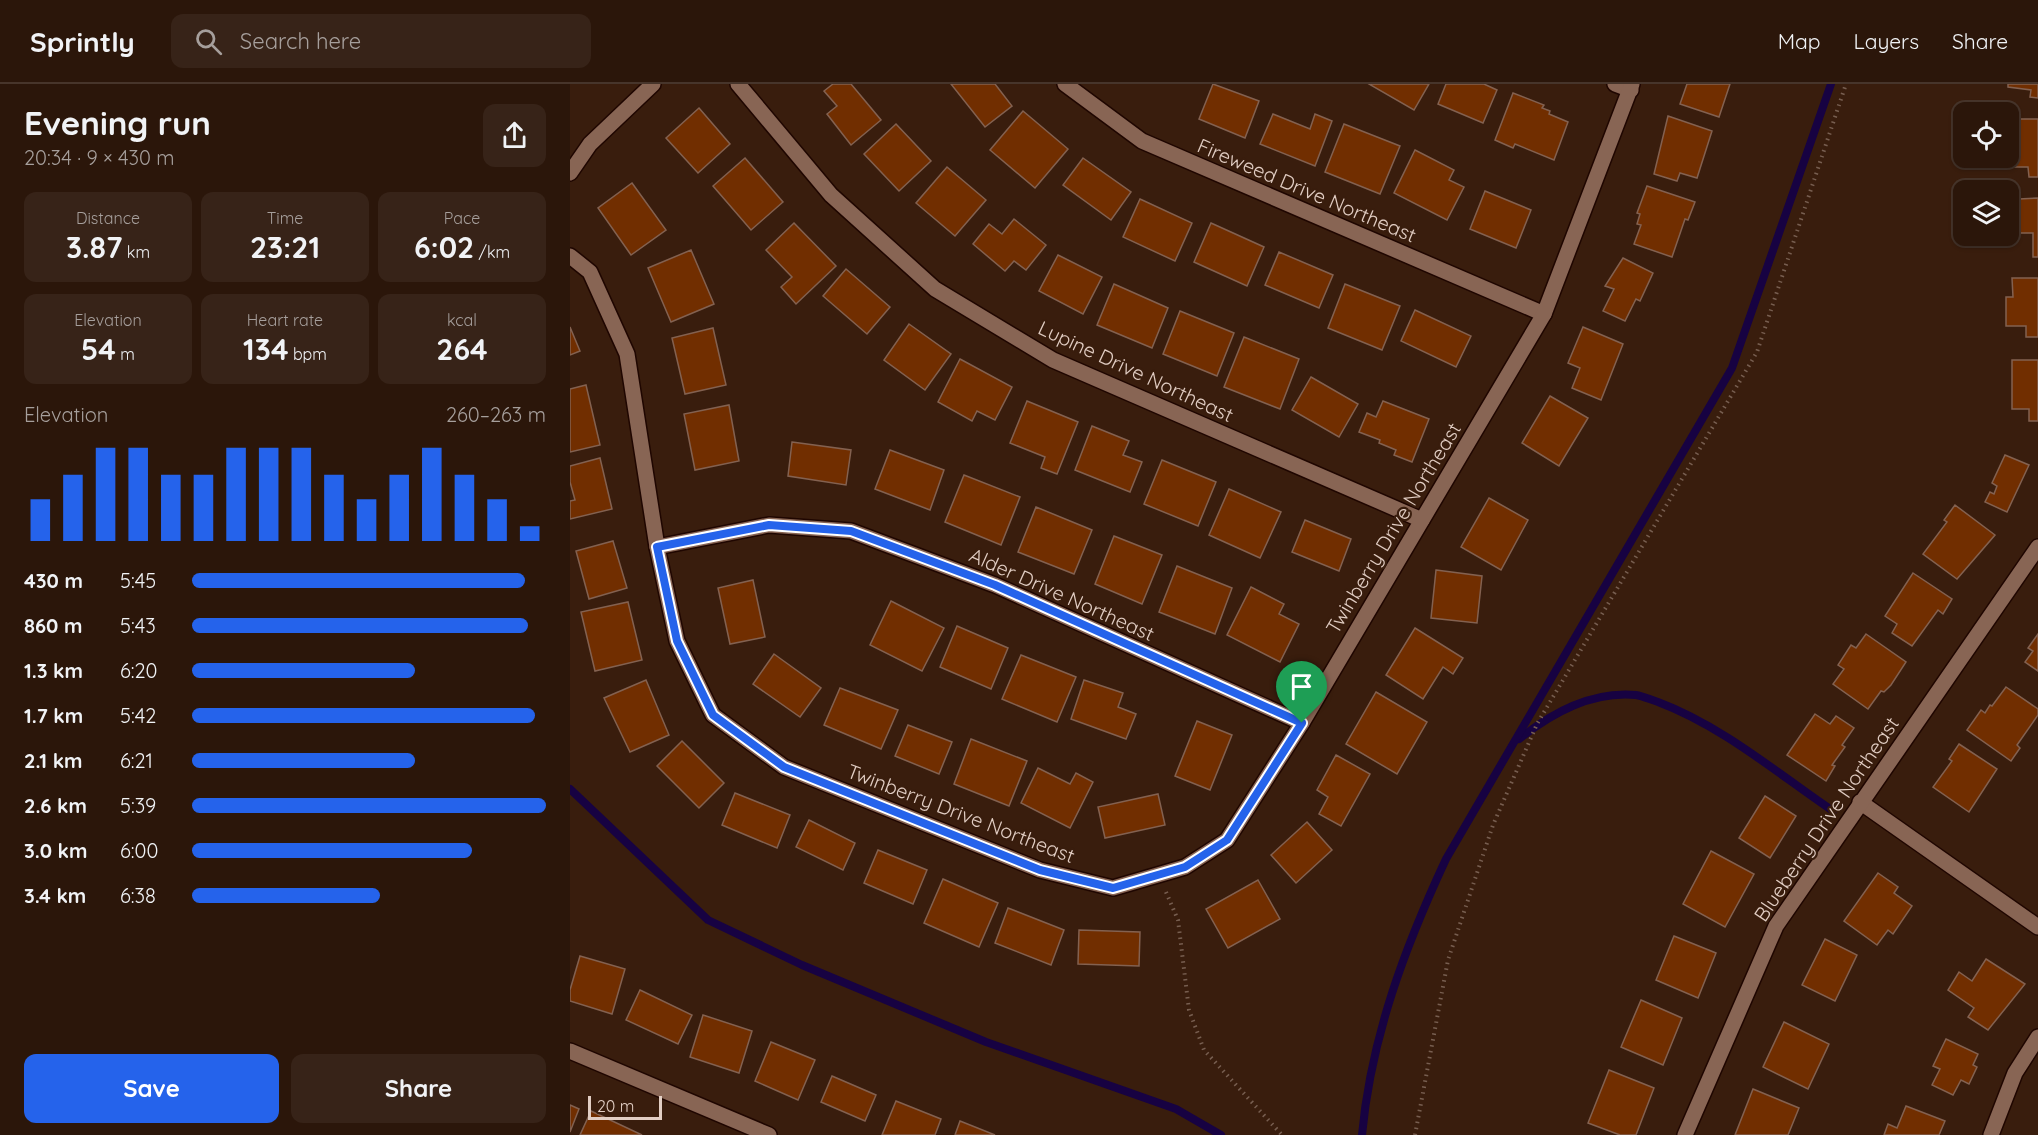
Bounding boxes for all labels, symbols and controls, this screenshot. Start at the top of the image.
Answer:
search box [171,14,591,68]
text: Sprintly [30,24,135,59]
icon: search [192,25,225,58]
text: Search here [240,27,361,55]
text: Map [1778,28,1821,54]
text: Layers [1854,28,1919,54]
text: Share [1952,28,2008,54]
text: Evening run [24,102,211,143]
map controls [1953,102,2019,246]
button: locate [1953,102,2019,168]
button: share [483,104,546,167]
street label: Fireweed Drive Northeast [1194,133,1420,248]
text: 20:34 · 9 × 430 m [24,145,175,170]
button: layers [1953,180,2019,246]
text: Distance [76,208,140,228]
text: Time [267,208,303,228]
text: Pace [444,208,480,228]
text: 3.87 [66,228,122,266]
text: 23:21 [250,228,320,266]
text: 6:02 [414,228,474,266]
text: km [122,242,150,262]
text: /km [474,242,510,262]
text: Elevation [74,310,142,330]
text: Heart rate [247,310,323,330]
text: kcal [447,310,477,330]
street label: Lupine Drive Northeast [1034,315,1238,427]
text: 54 [81,330,116,368]
text: 134 [243,330,289,368]
text: 264 [436,330,488,368]
text: m [116,344,135,364]
text: bpm [289,344,327,364]
text: Elevation [24,402,108,427]
text: 260–263 m [446,402,546,427]
street label: Twinberry Drive Northeast [1320,418,1466,638]
street label: Alder Drive Northeast [966,542,1158,646]
text: 430 m [24,568,83,593]
text: 5:45 [120,568,156,593]
text: 860 m [24,613,82,638]
text: 5:43 [120,613,156,638]
text: 1.3 km [24,658,83,683]
text: 6:20 [120,658,157,683]
pin [1276,661,1327,723]
icon: arrive [1285,670,1318,703]
text: 1.7 km [24,703,83,728]
text: 5:42 [120,703,156,728]
street label: Blueberry Drive Northeast [1748,712,1904,926]
text: 2.1 km [24,748,83,773]
text: 6:21 [120,748,153,773]
street label: Twinberry Drive Northeast [844,758,1079,868]
text: 2.6 km [24,793,87,818]
text: 5:39 [120,793,156,818]
text: 3.0 km [24,838,87,863]
text: 6:00 [120,838,158,863]
text: 3.4 km [24,883,86,908]
text: 6:38 [120,883,156,908]
button: Save [24,1054,279,1123]
button: Share [291,1054,546,1123]
scale bar [588,1093,662,1120]
text: 20 m [597,1096,634,1116]

